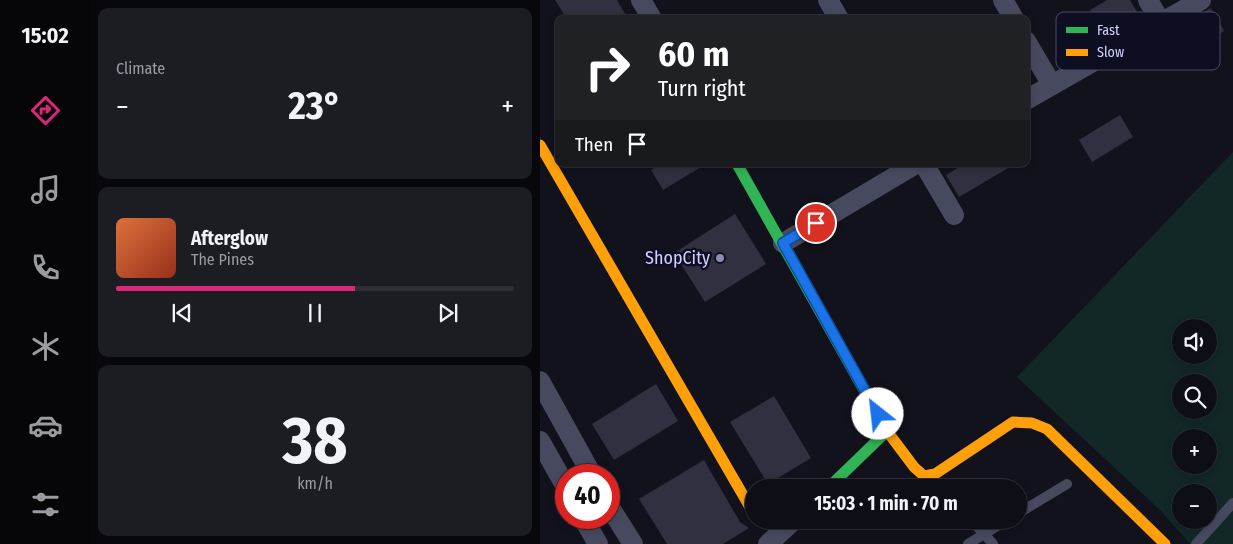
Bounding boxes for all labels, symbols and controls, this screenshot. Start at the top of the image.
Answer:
legend [1056,12,1220,70]
text: 15:02 [21,22,69,49]
text: Fast [1097,22,1120,39]
text: 60 m [658,33,729,75]
icon: right [575,35,640,100]
text: Slow [1097,44,1124,61]
text: Climate [116,59,165,78]
text: Turn right [658,75,746,102]
text: 23° [288,83,342,129]
text: − [116,90,129,123]
text: + [501,90,514,123]
icon: directions [28,93,63,128]
icon: arrive [623,130,651,158]
text: Then [575,133,613,156]
icon: music [28,172,63,207]
pin [795,202,837,244]
icon: arrive [802,209,830,237]
text: Afterglow [191,227,268,250]
place label: ShopCity [645,247,710,269]
icon: phone [28,250,63,285]
text: The Pines [191,250,254,269]
marker: ShopCity [714,252,726,264]
icon: previous [168,299,196,327]
icon: pause [301,299,329,327]
icon: next [434,299,462,327]
map controls [1172,319,1217,529]
button: sound [1172,319,1217,364]
icon: climate [28,329,63,364]
button: search [1172,374,1217,419]
position arrow [851,387,903,439]
text: 38 [282,402,348,480]
icon: car [28,408,63,443]
button: + [1172,429,1217,474]
speed limit sign: 40 [555,464,620,529]
text: km/h [297,474,333,493]
button: − [1172,484,1217,529]
icon: filters [28,487,63,522]
text: 15:03 · 1 min · 70 m [814,492,958,515]

